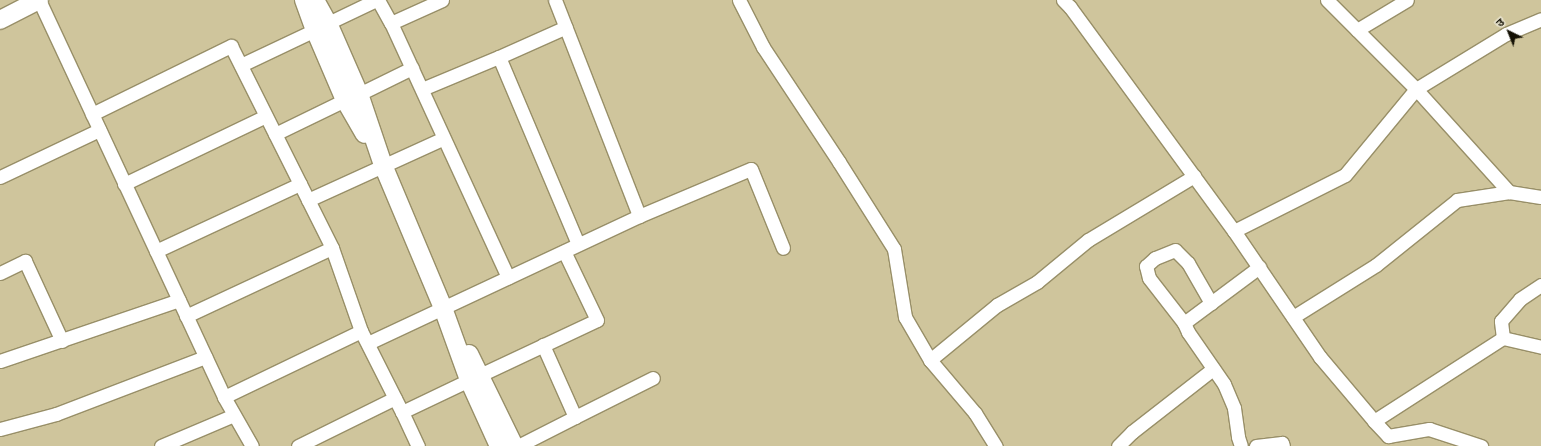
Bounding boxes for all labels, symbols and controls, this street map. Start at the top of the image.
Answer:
north arrow [1489,12,1529,52]
text: उ [1493,15,1508,31]

